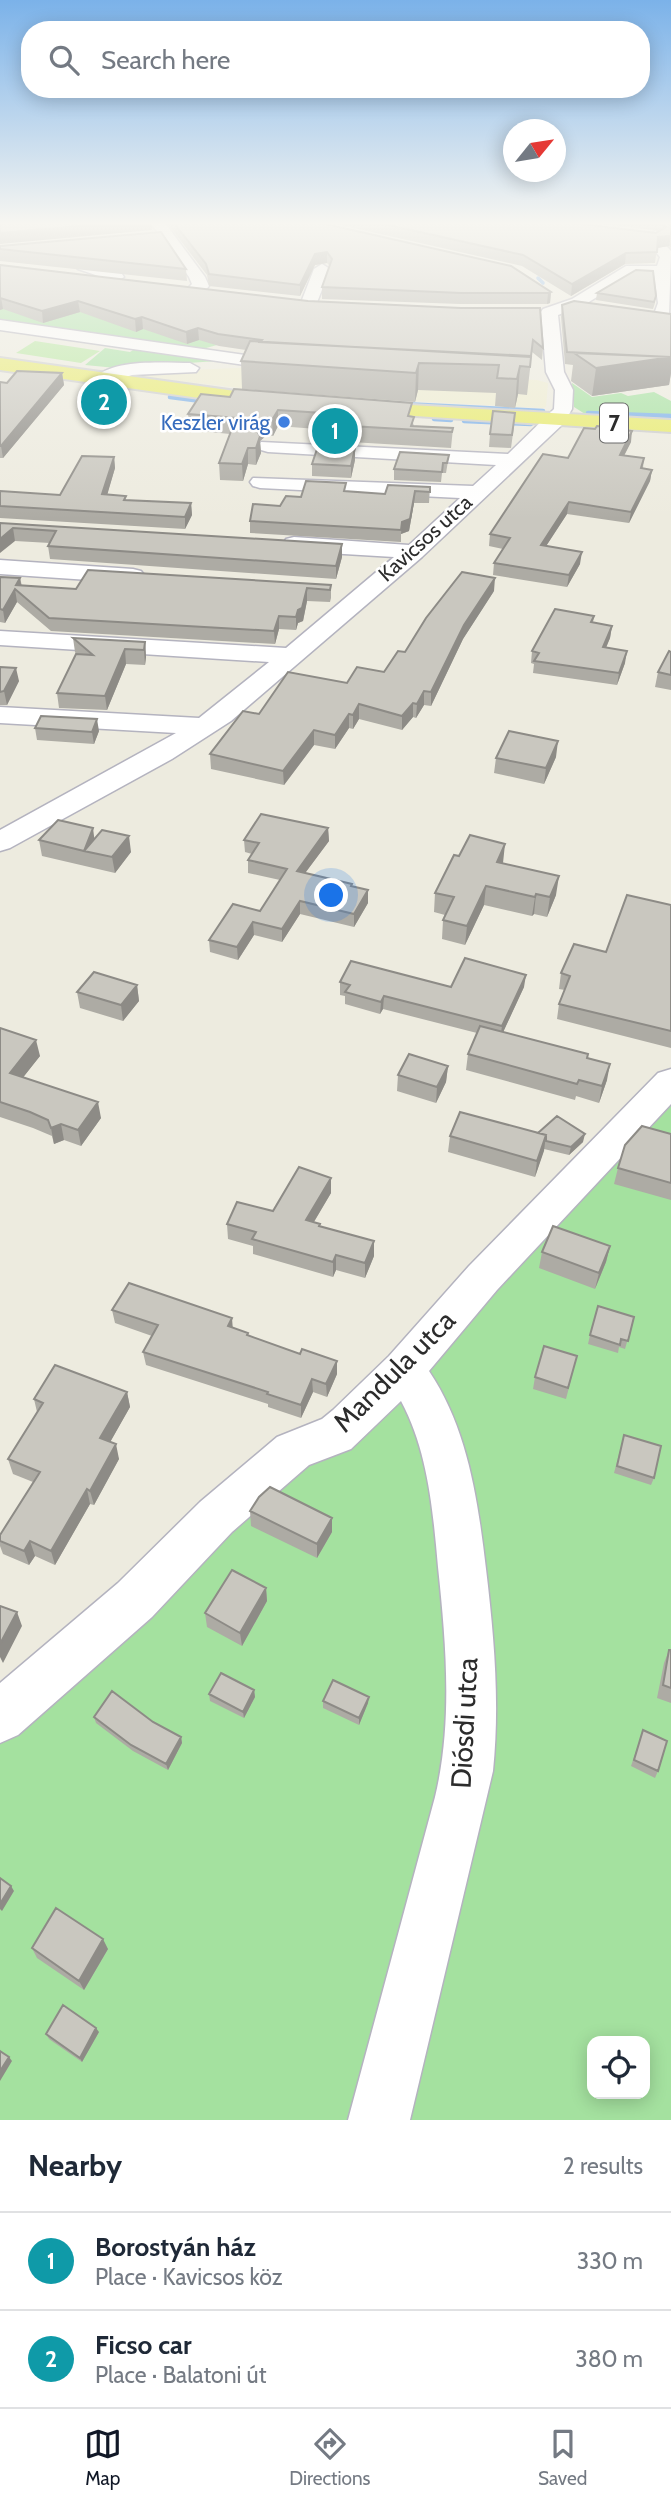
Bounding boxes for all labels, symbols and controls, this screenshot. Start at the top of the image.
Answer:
search box [21,21,650,98]
icon: search [45,41,83,79]
text: Search here [101,44,230,76]
north arrow [503,119,566,182]
pin: 2 [81,376,127,428]
road number: 7 [600,404,628,442]
pin: 1 [312,405,358,457]
place label: Keszler virág [161,410,271,435]
marker: Keszler virág [276,414,292,430]
street label: Kavicsos utca [373,490,477,586]
your location [314,878,348,912]
street label: Mandula utca [326,1303,462,1439]
street label: Diósdi utca [444,1656,484,1789]
map controls [587,2036,650,2099]
button: locate [587,2036,650,2099]
text: Nearby [28,2147,122,2184]
text: 2 results [563,2152,643,2180]
text: Borostyán ház [95,2231,256,2263]
text: 1 [47,2247,55,2275]
text: 330 m [577,2247,643,2275]
text: Place · Kavicsos köz [95,2263,283,2291]
text: Ficso car [95,2329,192,2361]
text: 2 [45,2345,57,2373]
text: 380 m [575,2345,643,2373]
text: Place · Balatoni út [95,2361,266,2389]
tab: Map [84,2425,122,2490]
tab: Directions [289,2425,370,2490]
tab: Saved [538,2425,587,2490]

